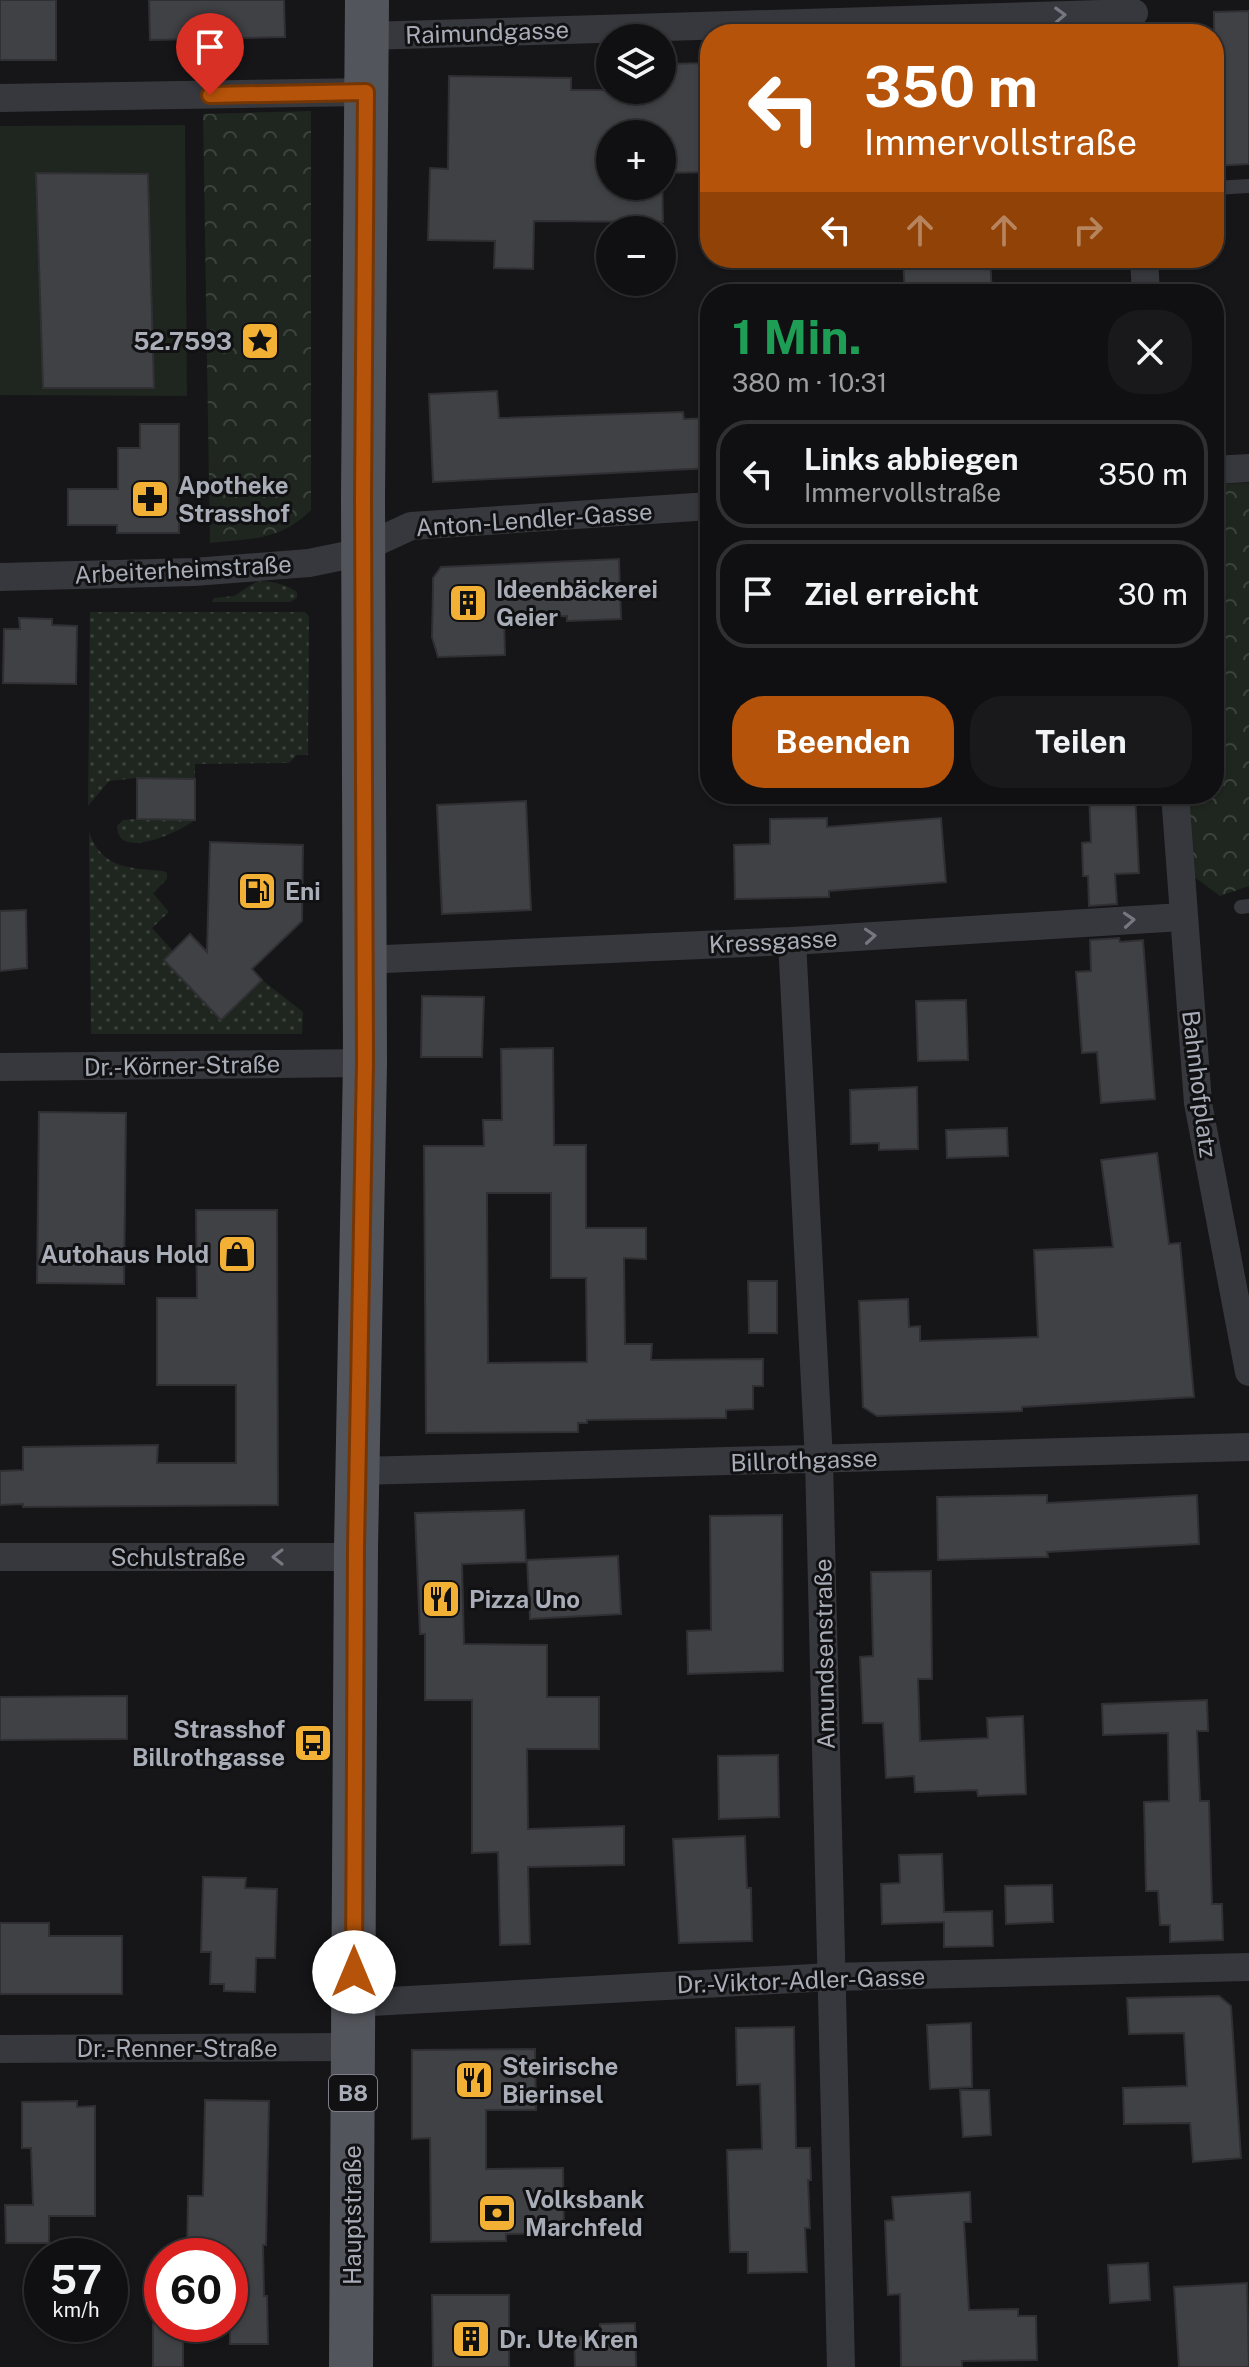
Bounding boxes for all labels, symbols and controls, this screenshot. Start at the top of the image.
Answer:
one-way arrow [1054,7,1067,24]
pin [176,13,244,95]
street label: Raimundgasse [405,15,569,49]
map controls [596,24,676,296]
button: layers [596,24,676,104]
icon: arrive [188,25,232,69]
text: 350 m [864,54,1038,120]
icon: left [732,56,836,160]
button: + [596,120,676,200]
text: Immervollstraße [864,121,1137,163]
icon: left [814,208,858,252]
icon: ahead [898,208,942,252]
icon: ahead [982,208,1026,252]
icon: right [1066,208,1110,252]
button: − [596,216,676,296]
text: 1 Min. [732,308,862,365]
button: close [1108,310,1192,394]
place icon: 52.7593 [239,320,281,362]
place label: 52.7593 [133,327,232,355]
text: 380 m · 10:31 [732,367,887,398]
text: Links abbiegen [804,441,1019,477]
icon: left [736,452,780,496]
text: 350 m [1098,456,1188,492]
place label: Apotheke Strasshof [178,471,290,527]
text: Immervollstraße [804,477,1001,508]
pharmacy icon: Apotheke Strasshof [129,478,171,520]
street label: Anton-Lendler-Gasse [415,497,653,541]
street label: Arbeiterheimstraße [74,549,292,589]
icon: arrive [736,572,780,616]
place label: Ideenbäckerei Geier [496,575,658,631]
text: Ziel erreicht [804,576,979,612]
text: 30 m [1118,576,1188,612]
building icon: Ideenbäckerei Geier [447,582,489,624]
button: Beenden [732,696,954,788]
button: Teilen [970,696,1192,788]
fuel station icon: Eni [236,870,278,912]
place label: Eni [285,877,321,905]
one-way arrow [1123,912,1136,929]
street label: Kressgasse [708,924,838,958]
one-way arrow [863,928,876,945]
street label: Bahnhofplatz [1177,1009,1223,1159]
street label: Dr.-Körner-Straße [84,1049,280,1081]
shop icon: Autohaus Hold [216,1233,258,1275]
place label: Autohaus Hold [41,1240,209,1268]
street label: Billrothgasse [730,1443,878,1477]
street label: Schulstraße [111,1543,245,1571]
one-way arrow [271,1548,284,1566]
street label: Amundsenstraße [808,1558,840,1750]
restaurant icon: Pizza Uno [420,1578,462,1620]
place label: Pizza Uno [469,1585,580,1613]
place label: Strasshof Billrothgasse [132,1715,285,1771]
bus stop icon: Strasshof Billrothgasse [292,1722,334,1764]
position arrow [312,1930,396,2014]
street label: Dr.-Viktor-Adler-Gasse [676,1962,926,1998]
street label: Dr.-Renner-Straße [76,2034,278,2062]
place label: Steirische Bierinsel [502,2052,618,2108]
restaurant icon: Steirische Bierinsel [453,2059,495,2101]
road number: B8 [329,2075,377,2111]
street label: Hauptstraße [338,2145,366,2285]
place label: Volksbank Marchfeld [525,2185,645,2241]
bank icon: Volksbank Marchfeld [476,2192,518,2234]
speed limit sign: 60 [144,2238,248,2342]
text: 57 [50,2256,102,2303]
text: km/h [52,2298,100,2322]
building icon: Dr. Ute Kren [450,2318,492,2360]
place label: Dr. Ute Kren [499,2325,638,2353]

